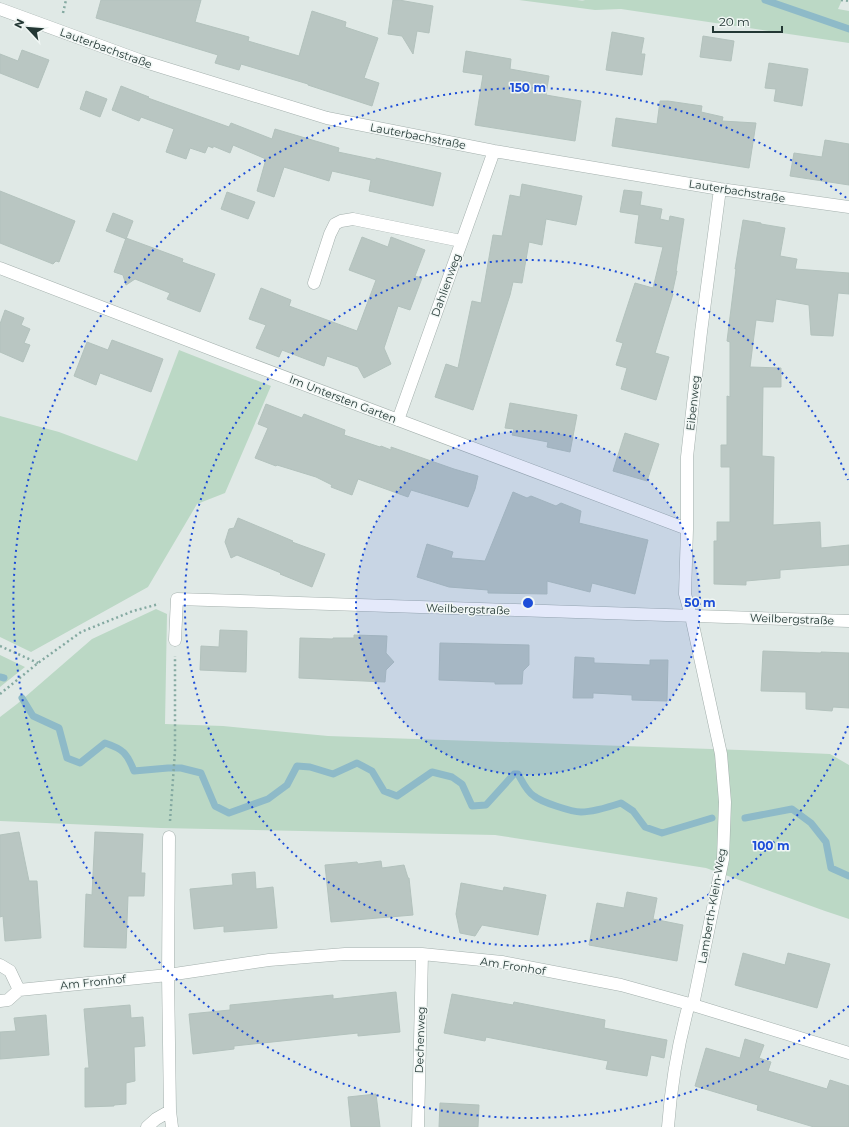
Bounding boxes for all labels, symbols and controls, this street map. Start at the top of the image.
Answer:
north arrow [8,8,48,48]
scale bar [713,8,782,34]
text: 20 m [719,14,750,29]
text: N [11,17,27,31]
street label: Lauterbachstraße [58,25,154,71]
text: 150 m [510,80,546,95]
street label: Lauterbachstraße [369,120,467,152]
street label: Lauterbachstraße [688,176,787,206]
street label: Dahlienweg [428,251,464,319]
street label: Im Untersten Garten [287,372,399,426]
street label: Eibenweg [683,375,703,431]
text: 50 m [684,595,716,610]
centre of rings [521,596,535,610]
street label: Weilbergstraße [426,601,511,617]
street label: Weilbergstraße [750,611,835,627]
text: 100 m [753,838,789,853]
street label: Lamberth-Klein-Weg [695,847,729,965]
street label: Am Fronhof [479,954,548,978]
street label: Am Fronhof [59,971,128,992]
street label: Dechenweg [412,1006,428,1074]

